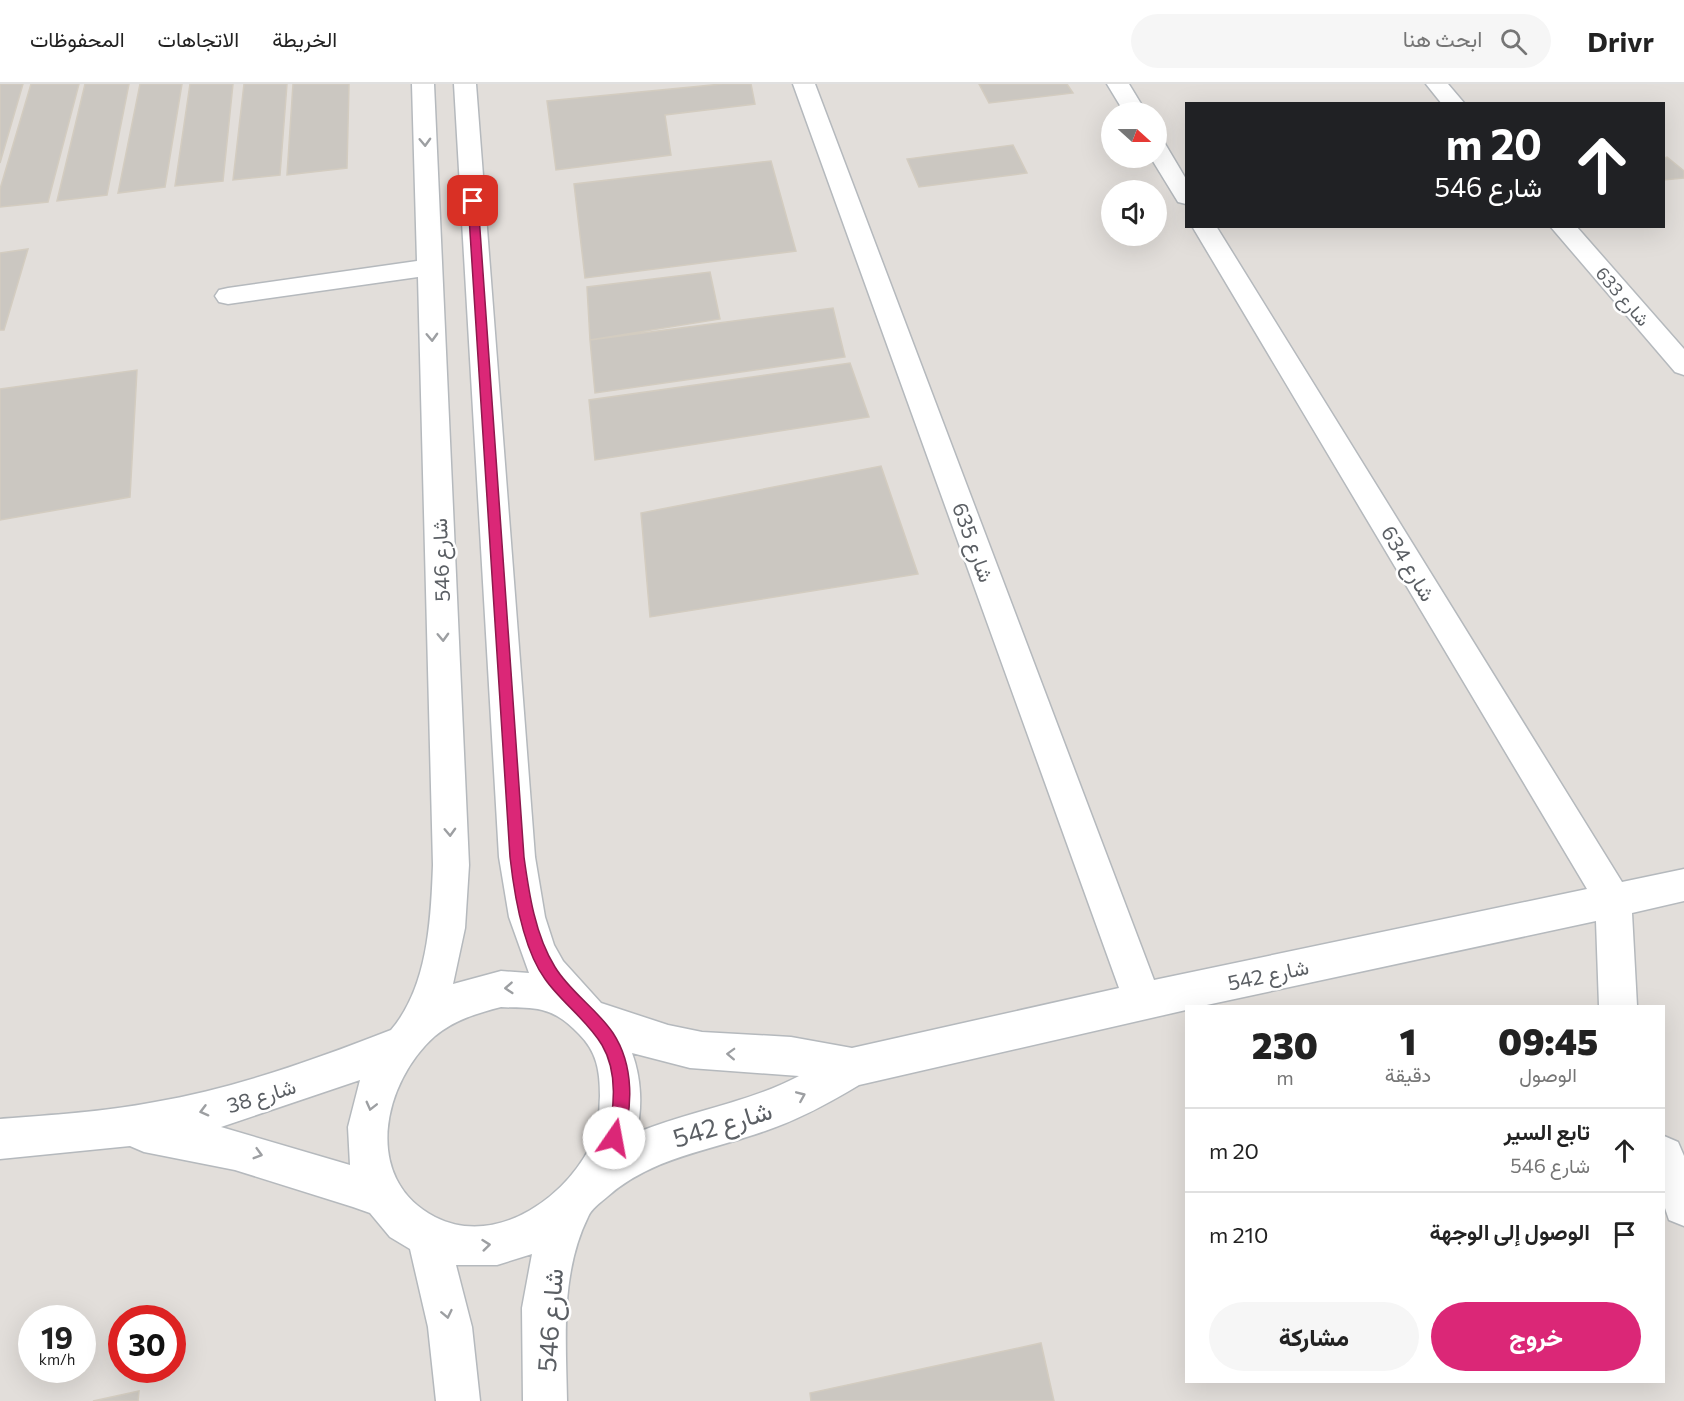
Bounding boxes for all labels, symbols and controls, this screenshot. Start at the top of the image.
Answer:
search box [1131,14,1551,68]
text: Drivr [1587,24,1654,58]
text: ابحث هنا [1403,25,1482,52]
icon: search [1497,25,1530,58]
text: المحفوظات [30,26,125,51]
text: الاتجاهات [158,26,239,51]
text: الخريطة [272,26,337,51]
north arrow [1101,102,1167,168]
map controls [1101,102,1167,246]
text: 20 m [1446,117,1542,169]
icon: ahead [1563,126,1641,204]
one-way arrow [419,138,432,147]
text: شارع 546 [1434,170,1542,203]
pin [447,175,498,226]
button: sound [1101,180,1167,246]
icon: arrive [456,184,489,217]
street label: شارع 633 [1590,262,1655,331]
one-way arrow [426,333,439,342]
street label: شارع 635 [945,499,1000,586]
street label: شارع 546 [426,518,457,602]
street label: شارع 634 [1374,521,1441,607]
one-way arrow [437,633,449,642]
one-way arrow [444,828,456,837]
street label: شارع 542 [1225,953,1311,998]
one-way arrow [504,981,514,994]
text: 1 [1400,1018,1416,1062]
text: 09:45 [1498,1018,1598,1062]
text: 230 [1252,1022,1318,1066]
one-way arrow [727,1048,736,1060]
text: دقيقة [1385,1062,1431,1086]
text: الوصول [1519,1062,1577,1086]
text: m [1276,1065,1294,1089]
street label: شارع 38 [223,1073,299,1120]
one-way arrow [794,1092,805,1104]
street label: شارع 542 [669,1093,776,1157]
one-way arrow [366,1101,379,1111]
one-way arrow [199,1104,209,1117]
position arrow [582,1106,646,1170]
text: تابع السير [1504,1118,1590,1145]
icon: ahead [1608,1134,1641,1167]
text: 20 m [1209,1137,1259,1164]
one-way arrow [253,1147,263,1159]
text: شارع 546 [1510,1153,1590,1177]
text: الوصول إلى الوجهة [1430,1218,1590,1245]
icon: arrive [1608,1218,1641,1251]
text: 210 m [1209,1221,1268,1248]
one-way arrow [482,1239,491,1252]
street label: شارع 546 [530,1267,572,1373]
button: مشاركة [1209,1302,1419,1371]
button: خروج [1431,1302,1641,1371]
speed limit sign: 30 [108,1305,186,1383]
one-way arrow [440,1309,453,1319]
text: 19 [41,1318,73,1355]
text: km/h [39,1350,75,1368]

